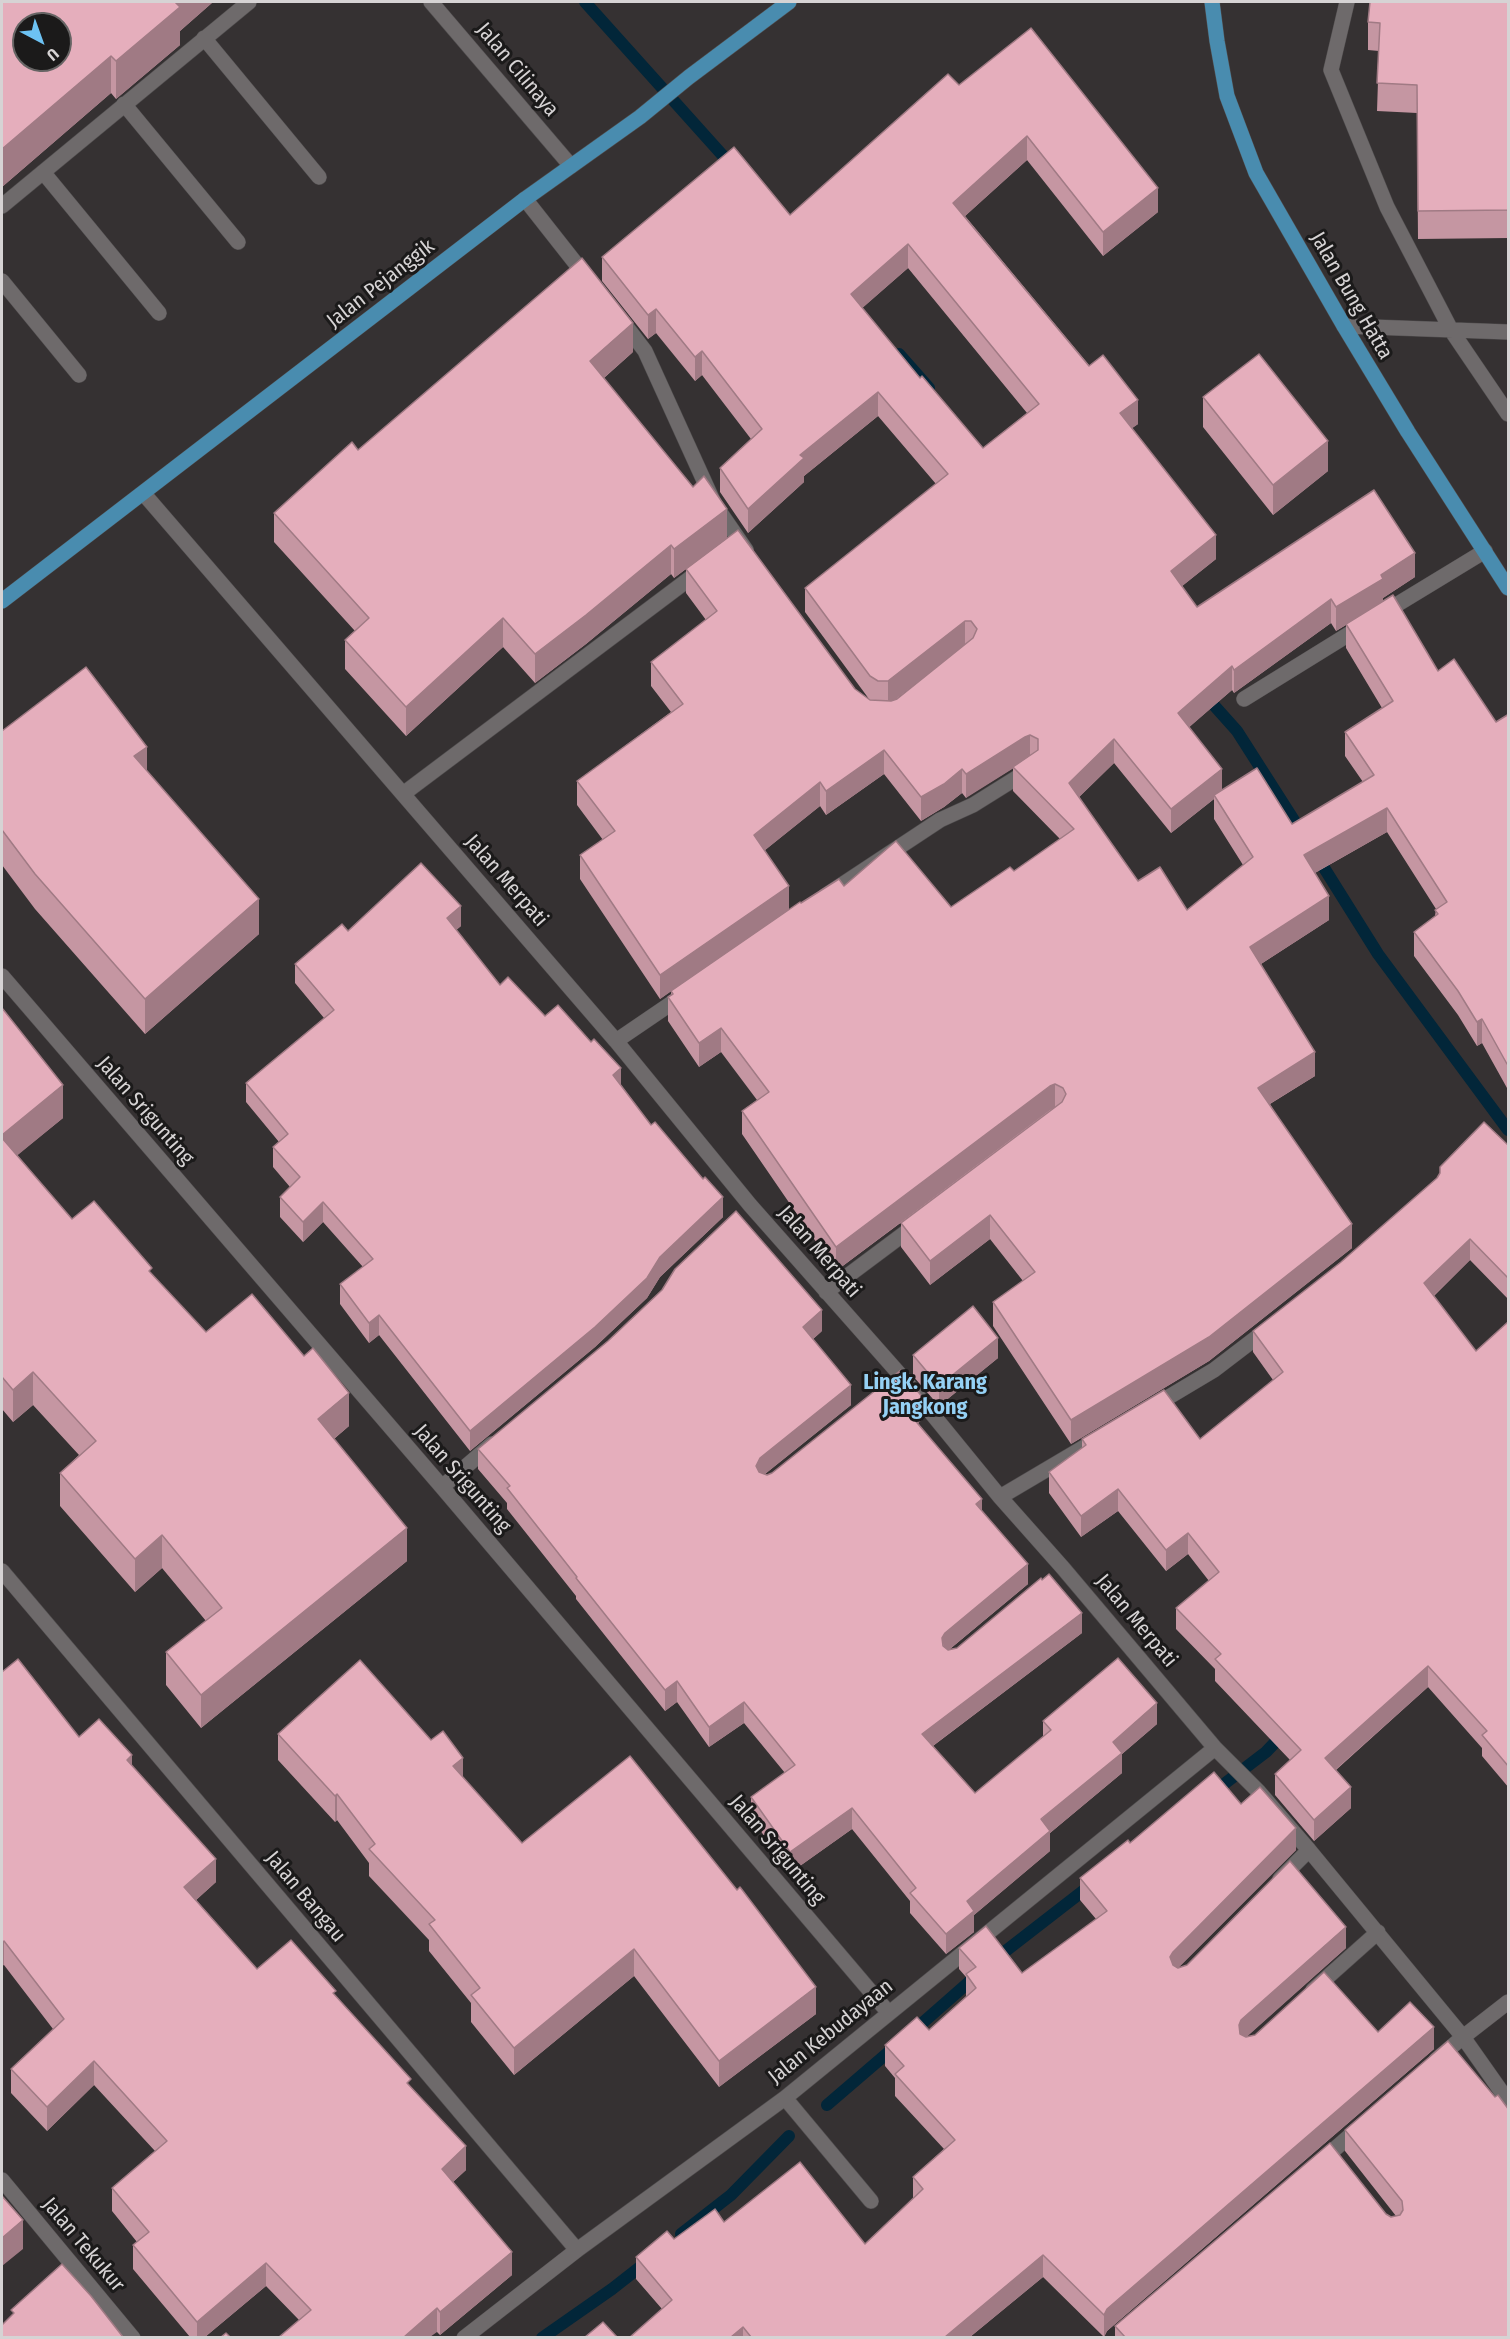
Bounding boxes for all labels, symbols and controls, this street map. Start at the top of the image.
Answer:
north arrow [12,12,72,72]
street label: Jalan Cilinaya [470,18,564,122]
text: U [43,44,63,65]
street label: Jalan Bung Hatta [1304,228,1398,364]
street label: Jalan Pejanggik [322,234,440,334]
street label: Jalan Merpati [459,830,553,932]
street label: Jalan Srigunting [91,1052,199,1170]
street label: Jalan Merpati [772,1201,866,1303]
district label: Lingk. Karang Jangkong [863,1370,987,1422]
street label: Jalan Srigunting [408,1420,516,1538]
street label: Jalan Merpati [1090,1569,1182,1673]
street label: Jalan Srigunting [724,1790,830,1910]
street label: Jalan Bangau [260,1846,350,1948]
street label: Jalan Kebudayaan [764,1974,898,2090]
street label: Jalan Tekukur [36,2193,130,2297]

